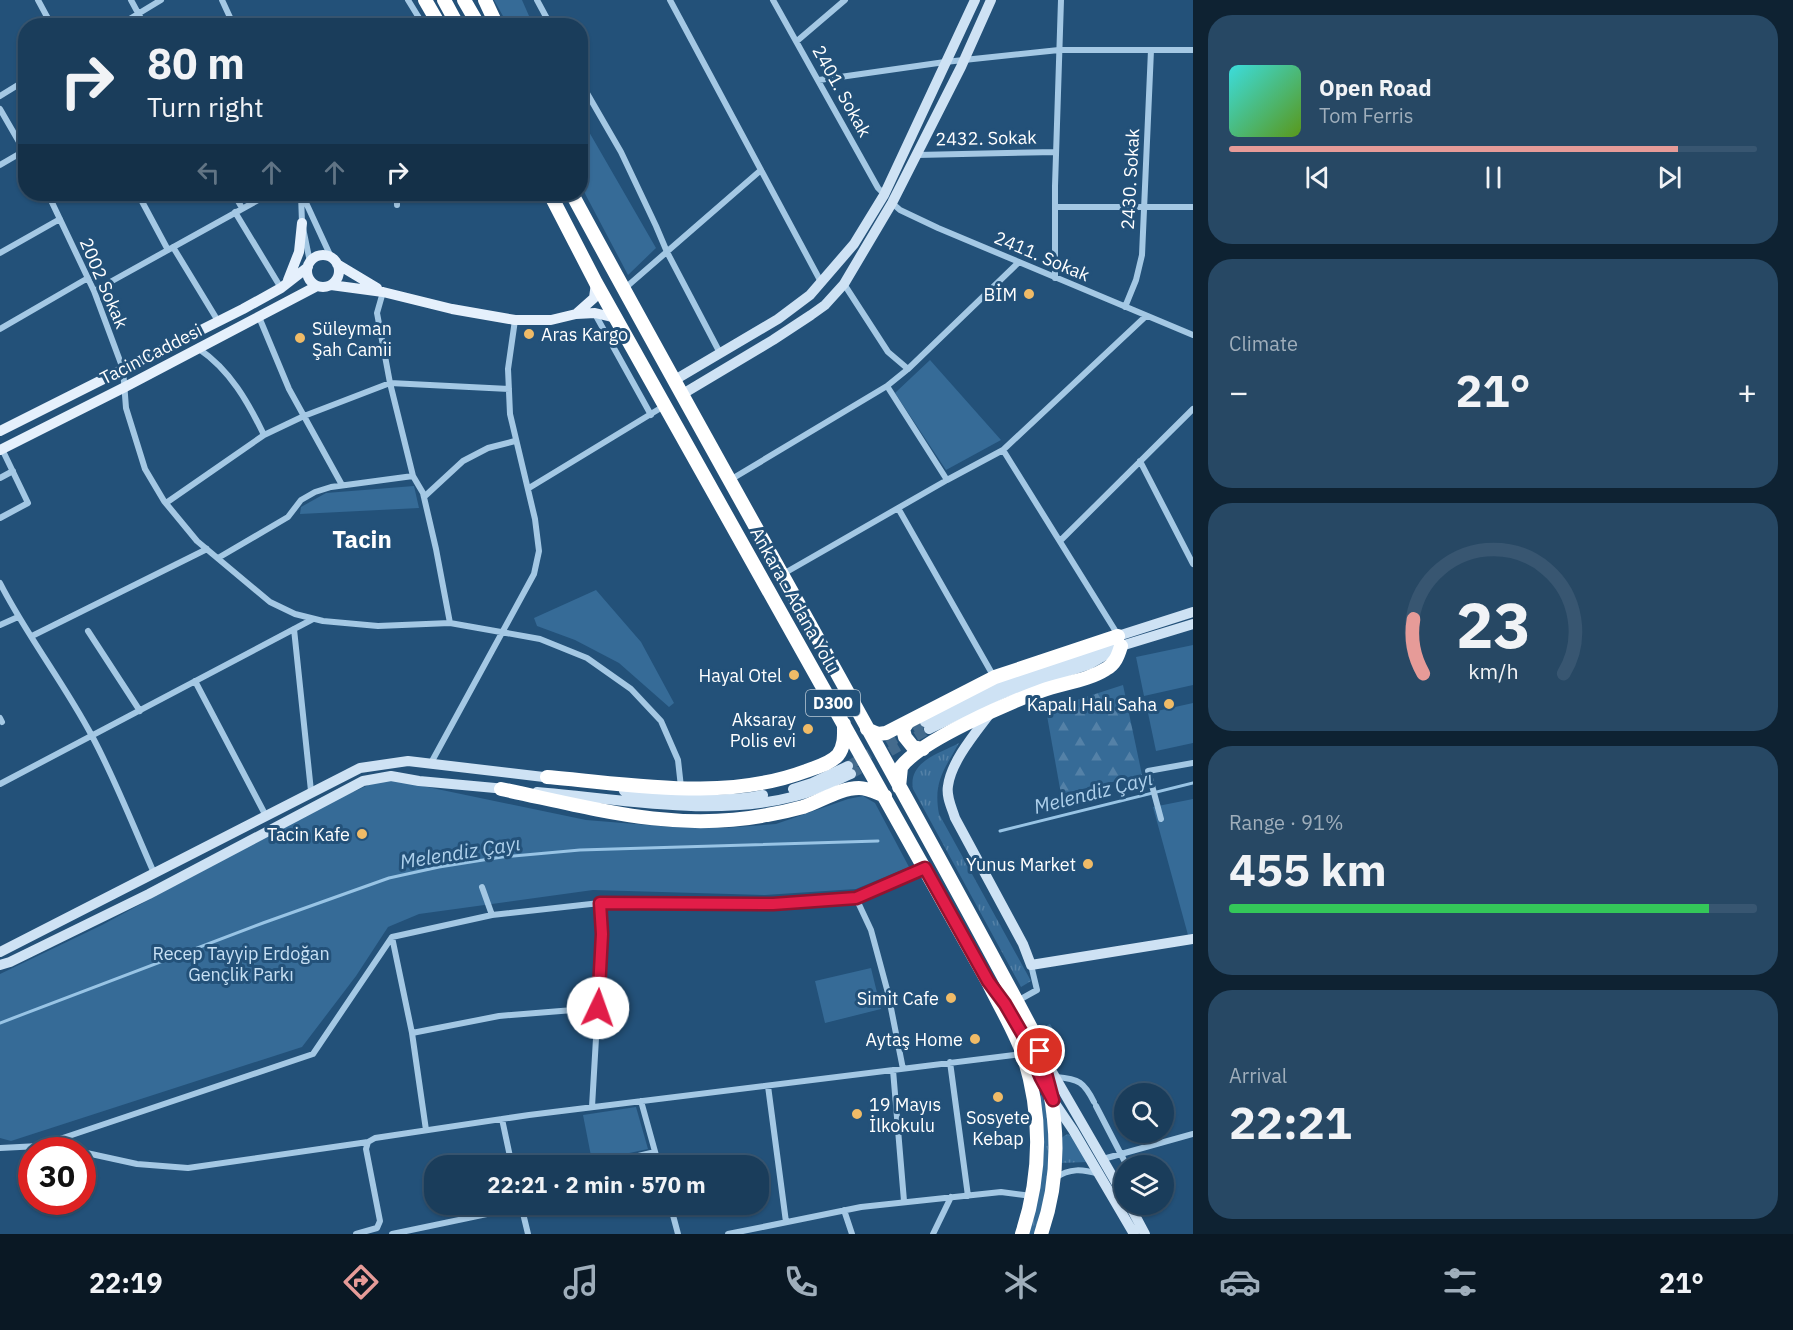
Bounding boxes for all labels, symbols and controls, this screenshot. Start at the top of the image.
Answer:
text: 80 m [147,36,245,91]
street label: 2401. Sokak [807,41,877,141]
icon: right [48,42,126,120]
text: Open Road [1319,73,1432,102]
text: Turn right [147,89,264,124]
text: Tom Ferris [1319,102,1414,129]
street label: 2432. Sokak [935,126,1037,150]
street label: 2430. Sokak [1116,127,1144,230]
icon: left [192,156,225,189]
icon: ahead [255,156,288,189]
icon: ahead [318,156,351,189]
icon: right [381,156,414,189]
icon: previous [1301,161,1334,194]
icon: pause [1477,161,1510,194]
icon: next [1653,161,1686,194]
street label: 2411. Sokak [991,226,1094,287]
street label: 2002 Sokak [75,234,134,332]
place label: BİM [983,283,1017,306]
marker: BİM [1022,287,1036,301]
place label: Süleyman Şah Camii [312,317,392,361]
street label: Tacin Caddesi [96,318,206,390]
place label: Aras Kargo [541,323,628,346]
marker: Aras Kargo [522,327,536,341]
text: Climate [1229,330,1298,357]
marker: Süleyman Şah Camii [293,331,307,345]
text: 21° [1455,361,1531,419]
text: − [1229,370,1249,413]
text: + [1737,370,1757,413]
district label: Tacin [332,523,392,555]
street label: Ankara - Adana Yolu [745,523,845,677]
text: 23 [1456,584,1530,665]
text: km/h [1468,657,1518,685]
place label: Hayal Otel [698,664,782,687]
marker: Hayal Otel [787,668,801,682]
road number: D300 [806,690,860,716]
place label: Kapalı Halı Saha [1027,693,1157,716]
marker: Kapalı Halı Saha [1162,697,1176,711]
place label: Aksaray Polis evi [730,708,796,752]
marker: Aksaray Polis evi [801,722,815,736]
water label: Melendiz Çayı [1031,764,1155,820]
text: Range · 91% [1229,809,1344,836]
place label: Tacin Kafe [267,823,350,846]
marker: Tacin Kafe [355,827,369,841]
water label: Melendiz Çayı [398,829,522,875]
text: 455 km [1229,840,1387,898]
place label: Yunus Market [966,853,1076,876]
marker: Yunus Market [1081,857,1095,871]
park label: Recep Tayyip Erdoğan Gençlik Parkı [152,942,330,986]
position arrow [566,976,630,1040]
place label: Simit Cafe [857,987,939,1010]
marker: Simit Cafe [944,991,958,1005]
pin [1014,1025,1065,1076]
place label: Aytaş Home [865,1028,963,1051]
marker: Aytaş Home [968,1032,982,1046]
icon: arrive [1023,1034,1056,1067]
text: Arrival [1229,1062,1287,1089]
map controls [1114,1083,1174,1215]
button: search [1114,1083,1174,1143]
marker: Sosyete Kebap [991,1090,1005,1104]
place label: 19 Mayıs İlkokulu [869,1093,941,1137]
text: 22:21 [1229,1093,1352,1151]
place label: Sosyete Kebap [966,1106,1030,1150]
marker: 19 Mayıs İlkokulu [850,1107,864,1121]
speed limit sign: 30 [18,1137,96,1215]
button: layers [1114,1155,1174,1215]
text: 22:21 · 2 min · 570 m [487,1170,706,1199]
icon: directions [340,1261,382,1303]
icon: music [560,1261,602,1303]
icon: phone [780,1261,822,1303]
icon: climate [1000,1261,1042,1303]
icon: car [1219,1261,1261,1303]
icon: filters [1439,1261,1481,1303]
text: 22:19 [89,1265,163,1300]
text: 21° [1659,1265,1704,1300]

